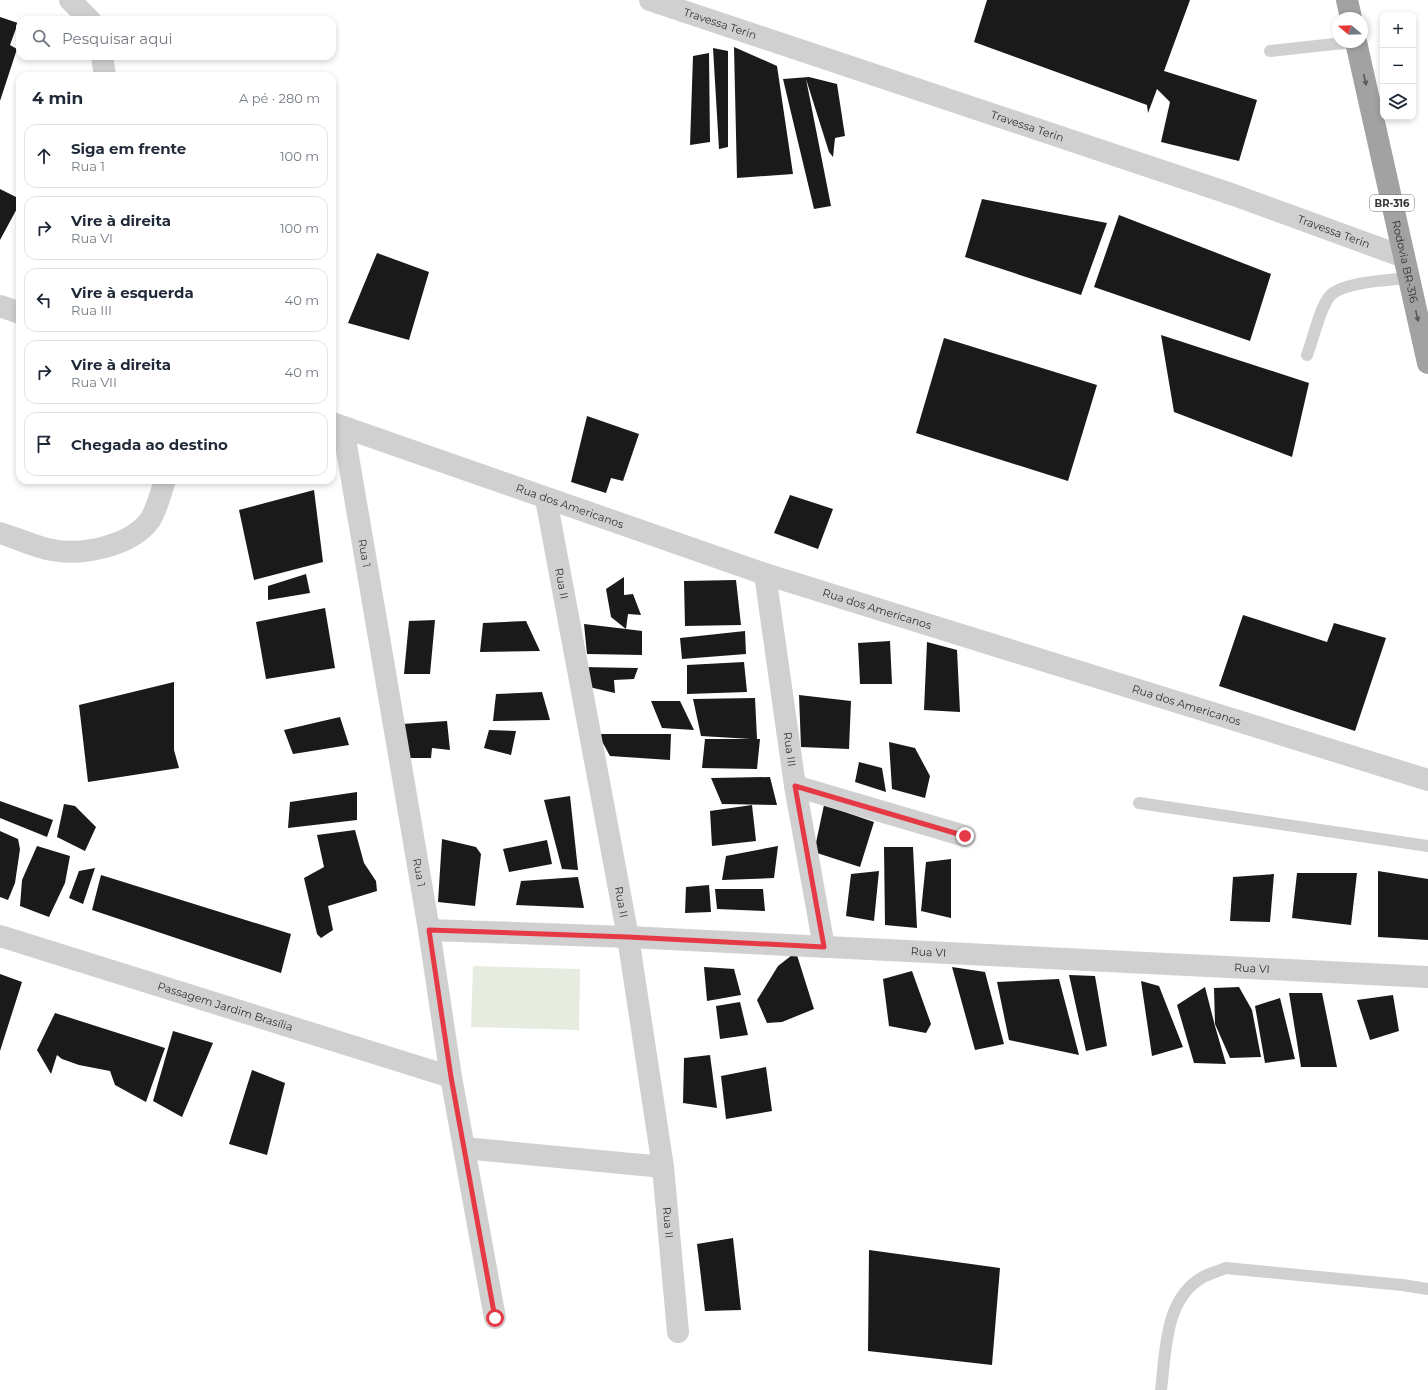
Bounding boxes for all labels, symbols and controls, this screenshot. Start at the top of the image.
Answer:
street label: Travessa Terin [682,5,759,42]
north arrow [1332,12,1368,48]
map controls [1380,12,1416,120]
button: + [1380,12,1416,48]
search box [16,16,336,60]
icon: search [30,27,52,49]
text: Pesquisar aqui [62,29,173,48]
button: − [1380,48,1416,84]
one-way arrow [1362,74,1368,86]
button: layers [1380,84,1416,120]
text: 4 min [32,88,83,108]
text: A pé · 280 m [239,90,320,106]
street label: Travessa Terin [989,107,1066,145]
text: Siga em frente [71,139,186,158]
icon: ahead [33,145,55,167]
text: 100 m [280,148,319,164]
text: Rua 1 [71,158,105,174]
road number: BR-316 [1370,195,1414,211]
text: Vire à direita [71,211,171,230]
street label: Travessa Terin [1296,212,1372,251]
icon: right [33,217,55,239]
street label: Rodovia BR-316 [1389,219,1421,305]
text: 100 m [280,220,319,236]
text: Rua VI [71,230,113,246]
text: Vire à esquerda [71,283,194,302]
icon: left [33,289,55,311]
text: 40 m [285,292,319,308]
text: Rua III [71,302,112,318]
one-way arrow [1414,311,1420,323]
text: Vire à direita [71,355,171,374]
icon: right [33,361,55,383]
text: 40 m [285,364,319,380]
text: Rua VII [71,374,117,390]
icon: arrive [33,433,55,455]
text: Chegada ao destino [71,435,228,454]
street label: Rua dos Americanos [514,481,626,531]
street label: Rua 1 [355,538,374,569]
street label: Rua II [552,567,572,600]
street label: Rua dos Americanos [821,585,934,633]
street label: Rua dos Americanos [1130,681,1243,729]
street label: Rua III [780,731,799,767]
route end [956,827,974,845]
street label: Rua 1 [410,857,428,888]
street label: Rua II [612,885,631,919]
street label: Rua VI [910,944,947,960]
street label: Rua VI [1234,960,1270,976]
street label: Passagem Jardim Brasília [156,979,295,1034]
street label: Rua II [660,1206,676,1239]
route start [486,1309,504,1327]

